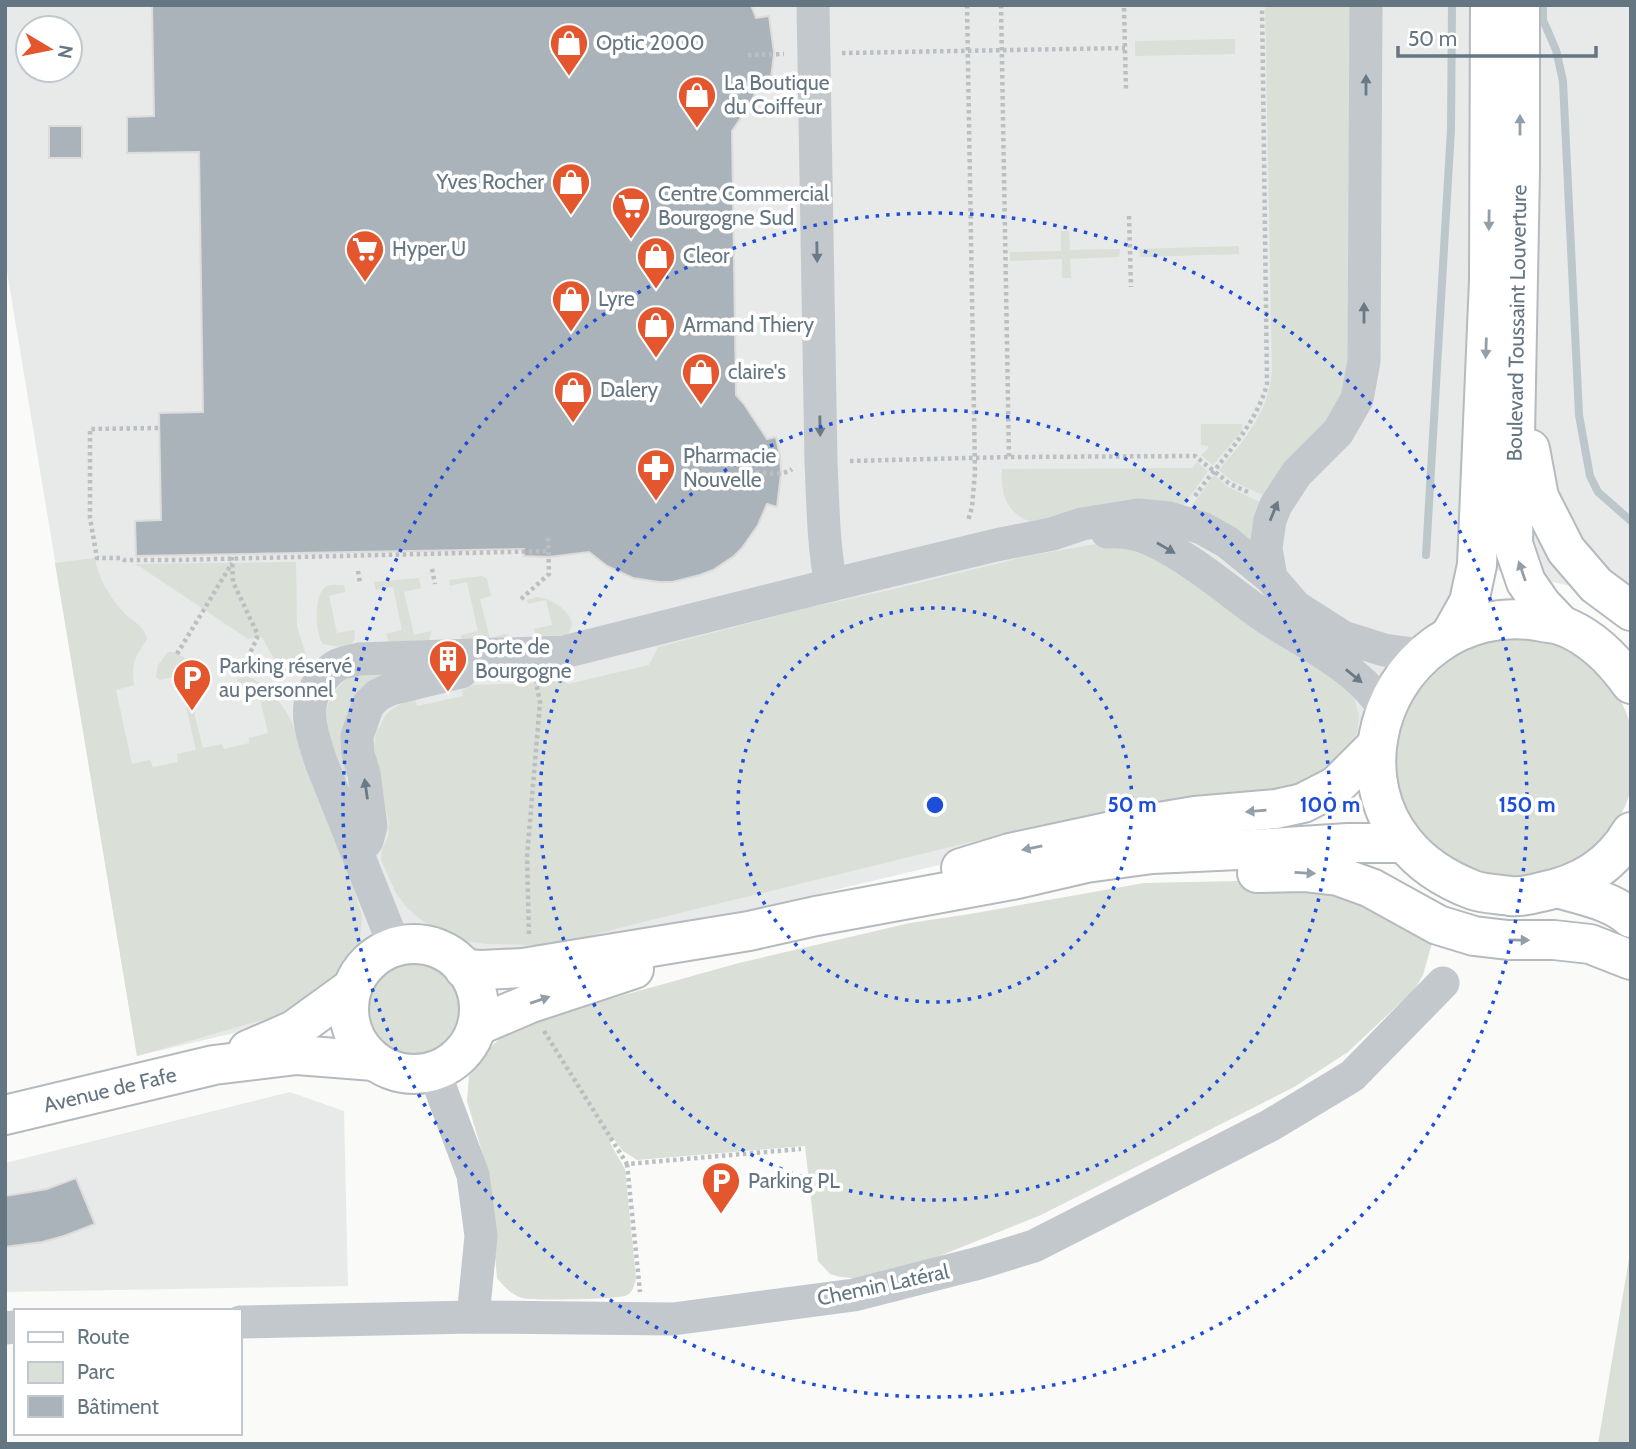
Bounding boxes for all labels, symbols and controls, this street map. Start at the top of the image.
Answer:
north arrow [14,14,84,84]
scale bar [1398,14,1596,58]
shop icon: Optic 2000 [548,22,590,77]
text: 50 m [1408,26,1457,51]
place label: Optic 2000 [596,30,704,55]
text: N [53,43,78,60]
place label: La Boutique du Coiffeur [724,70,830,119]
shop icon: La Boutique du Coiffeur [676,74,718,129]
one-way arrow [1360,74,1372,96]
one-way arrow [1514,114,1526,136]
shop icon: Yves Rocher [550,161,592,216]
place label: Yves Rocher [436,169,544,194]
place label: Centre Commercial Bourgogne Sud [658,181,829,230]
street label: Boulevard Toussaint Louverture [1502,184,1531,462]
supermarket icon: Centre Commercial Bourgogne Sud [610,185,652,240]
one-way arrow [1483,210,1495,232]
supermarket icon: Hyper U [344,228,386,283]
shop icon: Cleor [635,235,677,290]
place label: Hyper U [392,236,466,261]
one-way arrow [812,241,823,263]
place label: Cleor [683,243,730,268]
shop icon: Lyre [550,278,592,333]
place label: Lyre [598,286,635,311]
one-way arrow [1359,302,1370,324]
shop icon: Armand Thiery [635,304,677,359]
place label: Armand Thiery [683,312,814,337]
one-way arrow [1480,338,1491,360]
shop icon: claire's [680,351,722,406]
place label: claire's [728,359,786,384]
shop icon: Dalery [552,369,594,424]
place label: Dalery [600,377,658,402]
one-way arrow [815,415,826,437]
place label: Pharmacie Nouvelle [683,443,776,492]
pharmacy icon: Pharmacie Nouvelle [635,447,677,502]
one-way arrow [1269,500,1280,521]
one-way arrow [1157,542,1176,554]
one-way arrow [1516,561,1527,582]
place label: Porte de Bourgogne [475,634,572,683]
building icon: Porte de Bourgogne [427,638,469,693]
place label: Parking réservé au personnel [219,653,353,702]
parking icon: Parking réservé au personnel [171,657,213,712]
one-way arrow [1345,668,1362,683]
one-way arrow [360,777,371,799]
text: 50 m [1107,792,1157,817]
text: 100 m [1300,792,1360,817]
text: 150 m [1499,792,1555,817]
centre of rings [923,793,947,817]
one-way arrow [1244,806,1266,817]
one-way arrow [1021,842,1043,853]
one-way arrow [1294,868,1316,879]
one-way arrow [1508,934,1530,946]
one-way arrow [529,995,550,1005]
street label: Avenue de Fafe [41,1061,179,1117]
parking icon: Parking PL [700,1160,742,1215]
place label: Parking PL [748,1168,840,1193]
street label: Chemin Latéral [815,1258,951,1311]
legend [14,1309,242,1435]
text: Route [77,1324,130,1349]
text: Parc [77,1359,115,1384]
text: Bâtiment [77,1394,159,1419]

